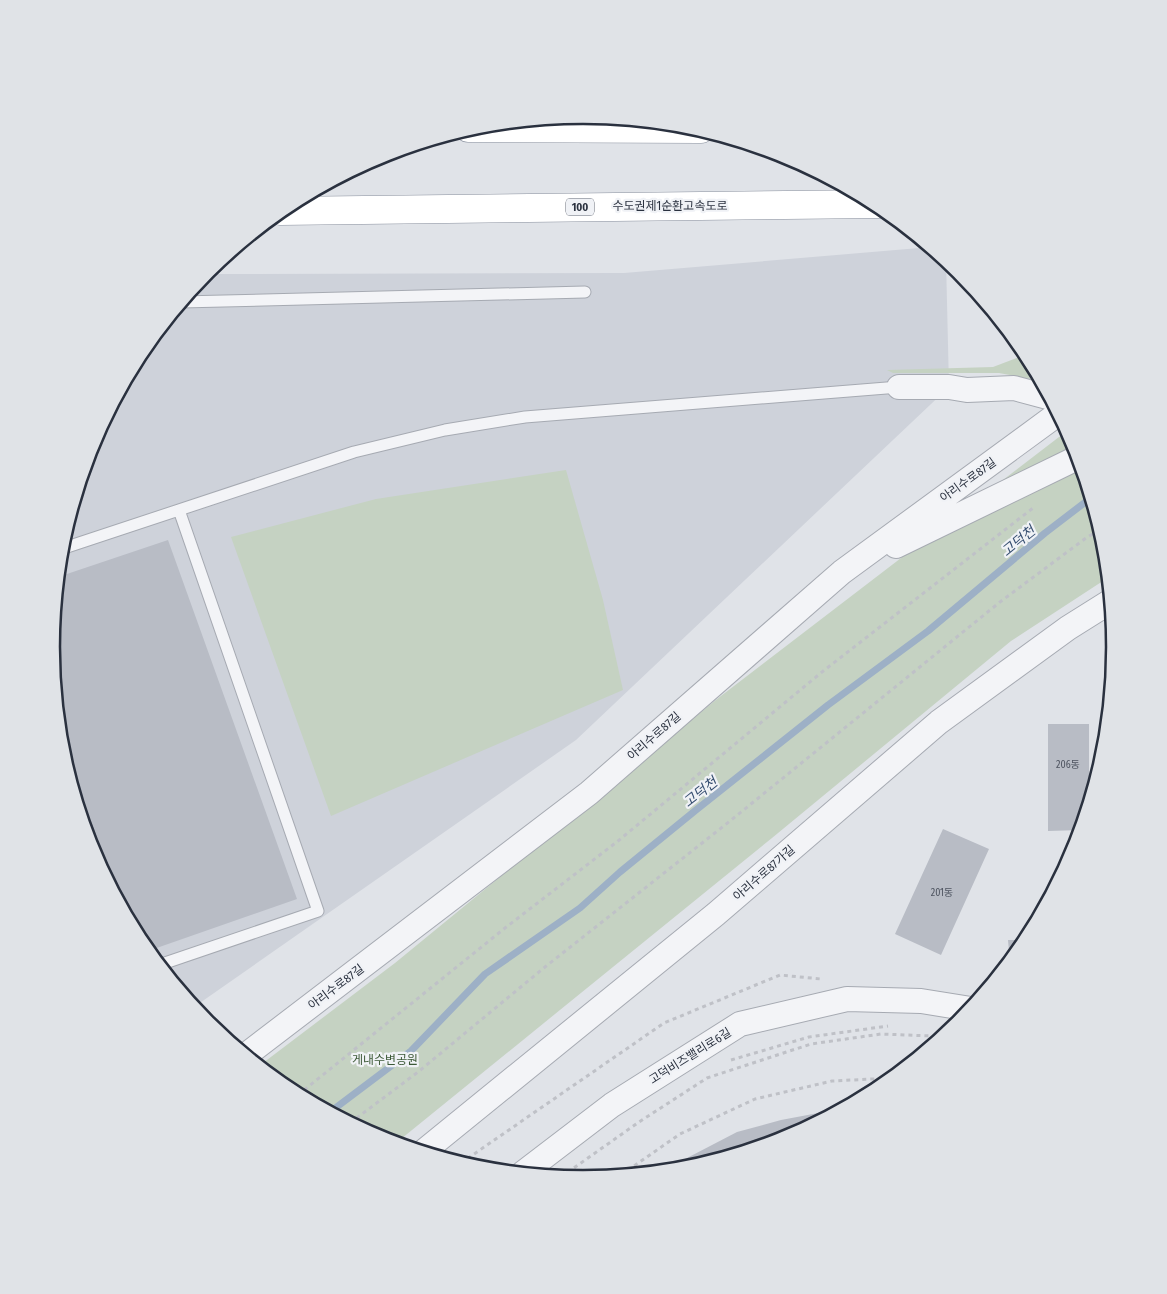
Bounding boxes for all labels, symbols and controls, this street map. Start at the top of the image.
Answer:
road number: 100 [566,198,594,216]
street label: 수도권제1순환고속도로 [612,199,728,213]
street label: 아리수로87길 [937,455,999,505]
water label: 고덕천 [998,522,1040,560]
street label: 아리수로87길 [625,709,683,763]
house number: 206동 [1056,759,1080,771]
water label: 고덕천 [680,773,722,811]
street label: 아리수로87가길 [730,842,798,904]
house number: 201동 [931,887,953,899]
street label: 아리수로87길 [305,962,367,1012]
street label: 고덕비즈밸리로6길 [646,1025,734,1087]
park label: 게내수변공원 [352,1053,418,1067]

